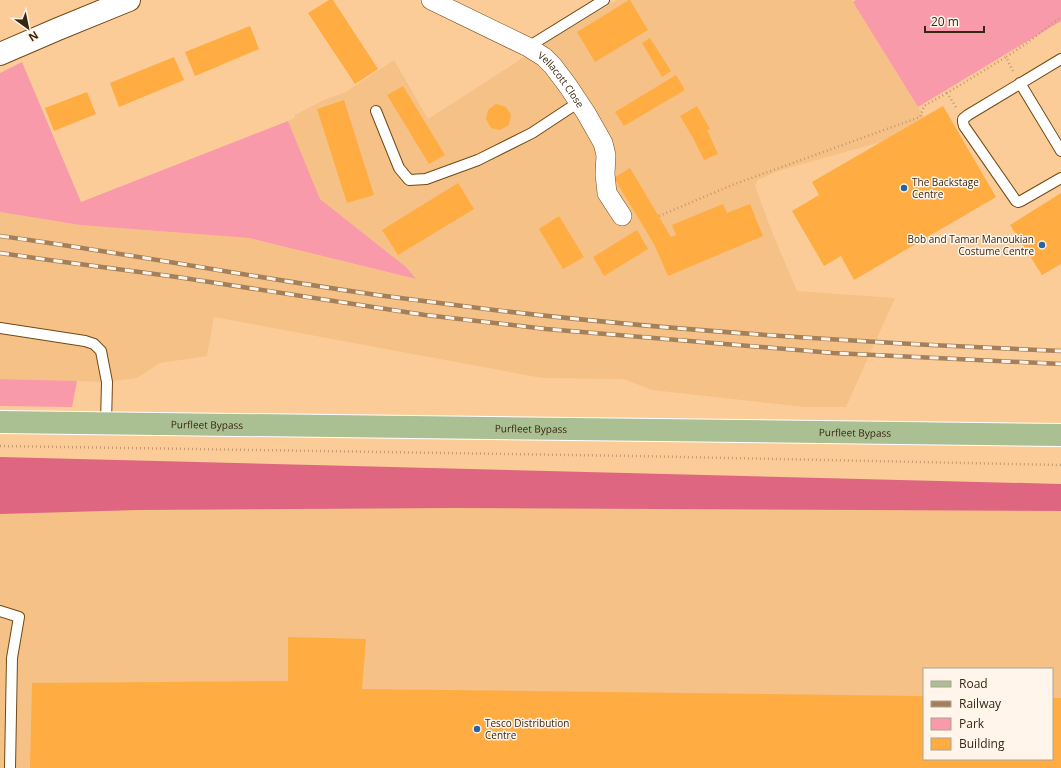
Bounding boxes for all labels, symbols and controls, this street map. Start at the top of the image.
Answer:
north arrow [8,8,48,48]
scale bar [925,8,984,34]
text: 20 m [931,13,959,30]
text: N [26,28,42,46]
street label: Vellacott Close [535,48,588,111]
place label: The Backstage Centre [912,175,979,201]
marker: The Backstage Centre [899,183,909,193]
place label: Bob and Tamar Manoukian Costume Centre [908,232,1034,258]
marker: Bob and Tamar Manoukian Costume Centre [1037,240,1047,250]
street label: Purfleet Bypass [171,417,243,432]
street label: Purfleet Bypass [495,421,567,436]
street label: Purfleet Bypass [819,425,891,440]
legend [923,668,1053,760]
text: Road [959,675,988,692]
text: Railway [959,695,1002,712]
text: Park [959,715,985,732]
place label: Tesco Distribution Centre [485,716,570,742]
marker: Tesco Distribution Centre [472,724,482,734]
text: Building [959,735,1005,752]

